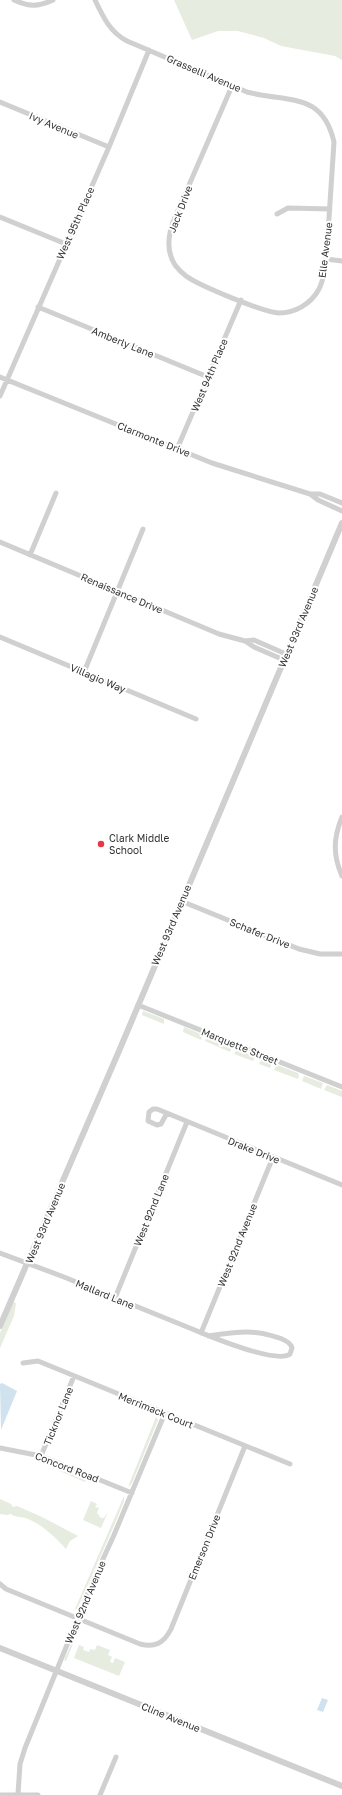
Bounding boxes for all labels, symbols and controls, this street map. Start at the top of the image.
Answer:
street label: Grasselli Avenue [165,52,243,94]
street label: Ivy Avenue [28,109,81,141]
street label: Jack Drive [166,184,195,234]
street label: West 95th Place [54,185,96,261]
street label: Elle Avenue [316,221,334,279]
street label: Amberly Lane [90,324,156,360]
street label: West 94th Place [188,336,230,413]
street label: Clarmonte Drive [116,419,192,459]
street label: Renaissance Drive [79,570,165,616]
street label: West 93rd Avenue [276,585,320,669]
street label: Villagio Way [68,661,128,695]
place label: Clark Middle School [109,832,169,856]
marker: Clark Middle School [96,839,106,849]
street label: West 93rd Avenue [149,883,193,967]
street label: Schafer Drive [228,915,292,951]
street label: Marquette Street [200,1025,280,1067]
street label: Drake Drive [226,1134,282,1166]
street label: West 92nd Lane [131,1172,171,1248]
street label: West 93rd Avenue [23,1181,67,1265]
street label: West 92nd Avenue [215,1201,259,1288]
street label: Mallard Lane [74,1277,136,1311]
street label: Ticknor Lane [41,1385,75,1447]
street label: Merrimack Court [117,1389,195,1431]
street label: Concord Road [33,1449,101,1485]
street label: Emerson Drive [185,1512,223,1581]
street label: West 92nd Avenue [62,1559,108,1645]
street label: Cline Avenue [140,1700,202,1734]

